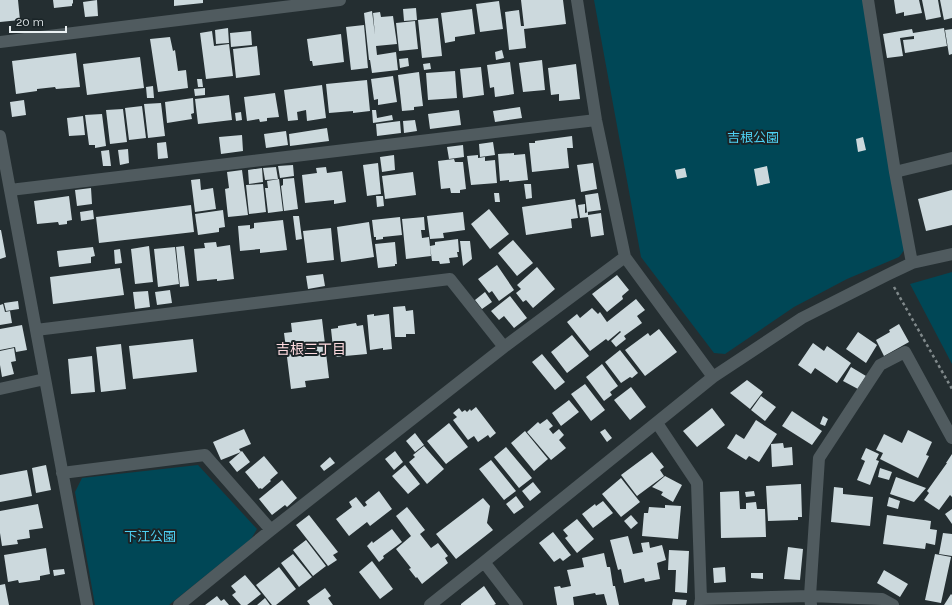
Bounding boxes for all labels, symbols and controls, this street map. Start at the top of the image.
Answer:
scale bar [10,8,66,34]
text: 20 m [16,15,44,29]
park label: 吉根公園 [727,130,779,145]
district label: 吉根三丁目 [276,341,346,357]
park label: 下江公園 [124,529,176,544]

